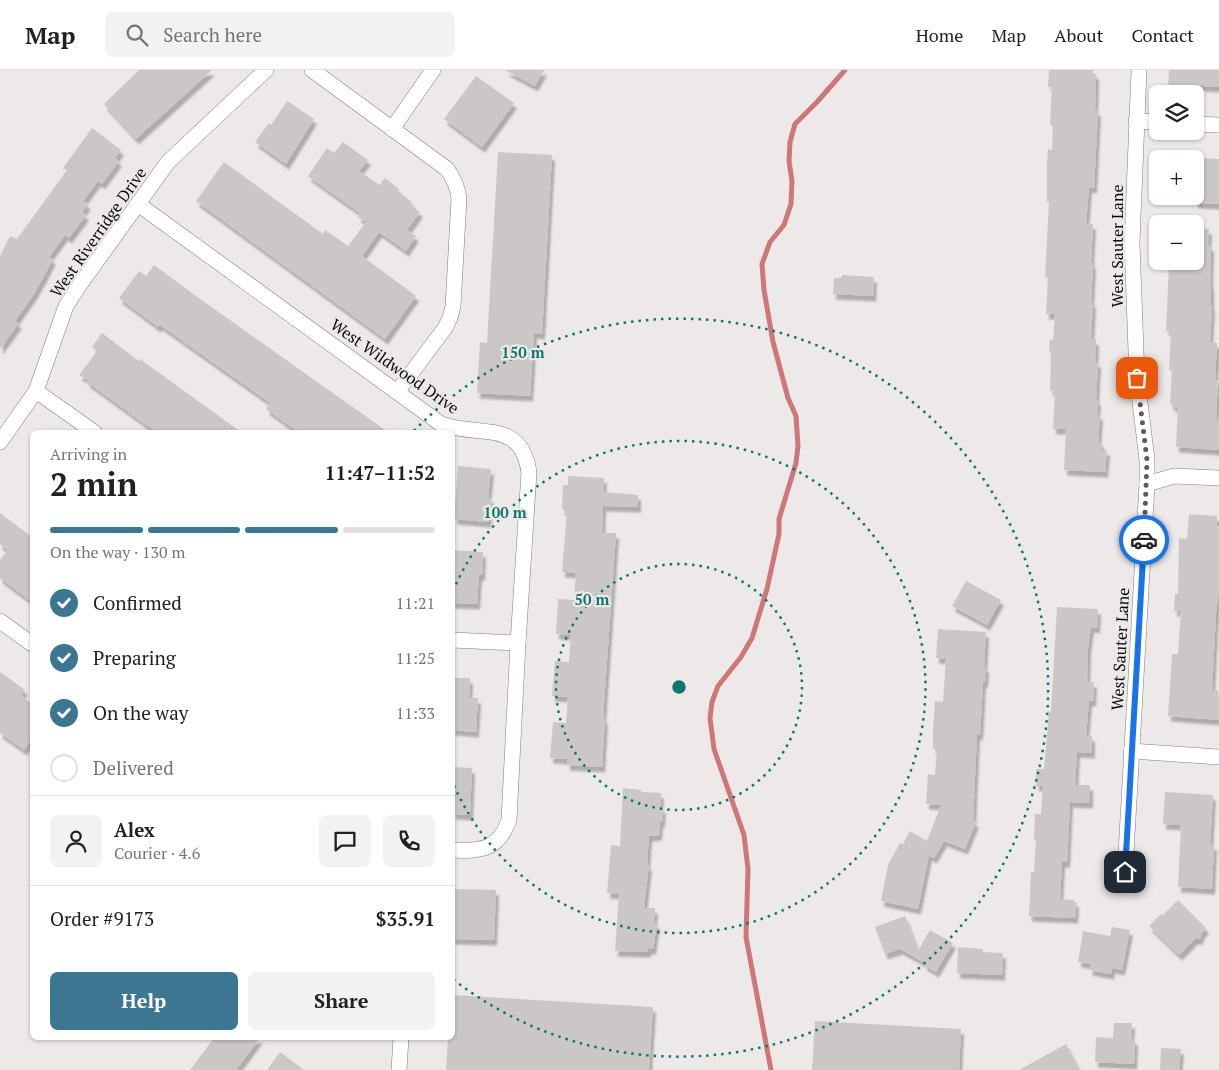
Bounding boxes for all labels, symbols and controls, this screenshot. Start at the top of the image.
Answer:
search box [105,12,455,57]
text: Map [25,19,75,51]
icon: search [123,21,151,49]
text: Search here [163,22,262,47]
text: Home [916,23,963,47]
text: Map [991,23,1026,47]
text: About [1054,23,1103,47]
text: Contact [1131,23,1194,47]
map controls [1149,85,1204,270]
button: layers [1149,85,1204,140]
button: + [1149,150,1204,205]
street label: West Riverridge Drive [45,163,151,301]
street label: West Sauter Lane [1106,185,1128,307]
button: − [1149,215,1204,270]
street label: West Wildwood Drive [326,313,464,419]
text: 150 m [501,342,545,362]
pin [1116,357,1158,399]
icon: bag [1123,364,1151,392]
text: Arriving in [50,443,127,465]
text: 11:47–11:52 [325,460,435,485]
text: 2 min [50,463,138,505]
text: 100 m [483,502,527,522]
courier [1119,515,1169,565]
icon: car [1130,526,1158,554]
text: On the way · 130 m [50,541,185,563]
street label: West Sauter Lane [1106,587,1134,711]
icon: check [50,589,78,617]
text: 50 m [575,589,610,609]
text: Confirmed [93,590,182,615]
text: 11:21 [396,592,435,614]
icon: check [50,644,78,672]
text: Preparing [93,645,176,670]
text: 11:25 [396,647,435,669]
centre of rings [670,678,688,696]
icon: check [50,699,78,727]
text: On the way [93,700,188,725]
text: 11:33 [396,702,435,724]
text: Delivered [93,755,174,780]
button: person [50,815,102,867]
button: chat [319,815,371,867]
button: phone [383,815,435,867]
text: Alex [114,817,155,842]
text: Courier · 4.6 [114,842,200,864]
pin [1104,851,1146,893]
icon: home [1111,858,1139,886]
text: Order #9173 [50,906,154,931]
text: $35.91 [376,906,435,931]
button: Help [50,972,238,1030]
button: Share [248,972,435,1030]

